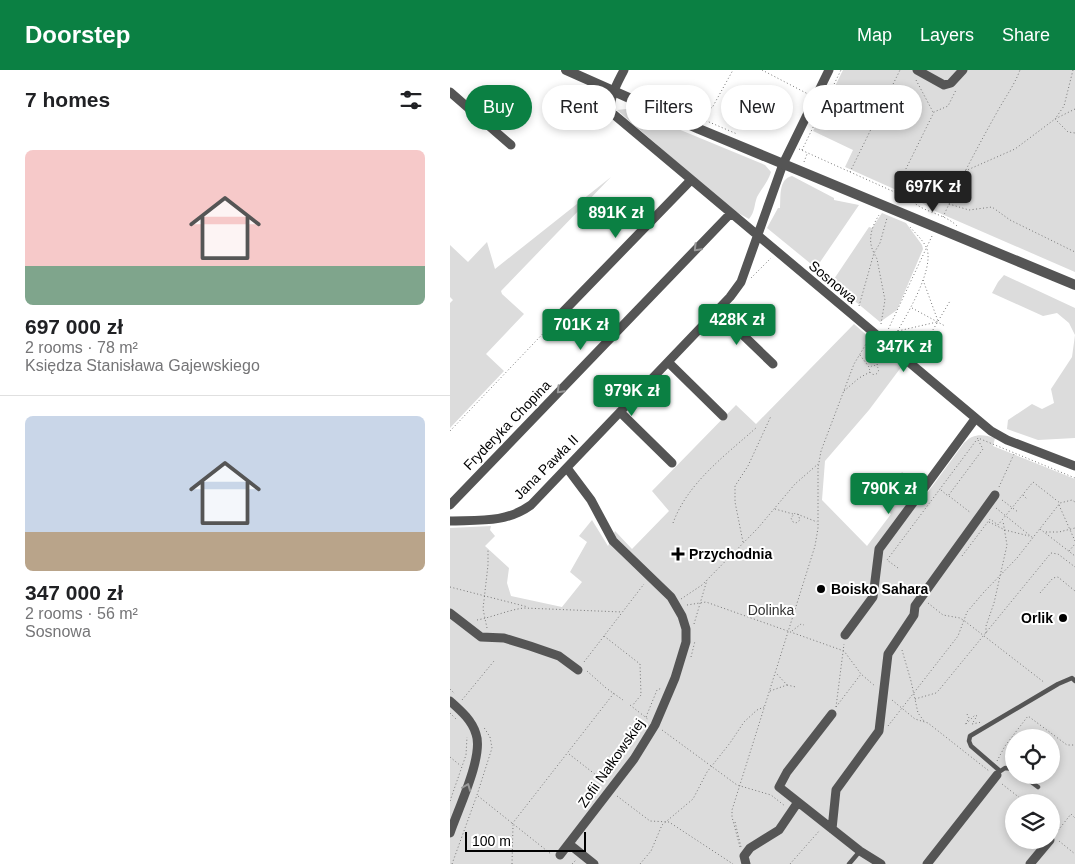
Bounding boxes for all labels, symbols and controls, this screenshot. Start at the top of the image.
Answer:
text: Doorstep [25,21,130,48]
text: Map [857,25,892,45]
text: Layers [920,25,974,45]
text: Share [1002,25,1050,45]
chip: Buy [465,85,532,130]
chip: Rent [542,85,616,130]
chip: Filters [626,85,711,130]
chip: New [721,85,793,130]
chip: Apartment [803,85,922,130]
icon: filters [397,86,425,114]
text: 7 homes [25,88,110,111]
pin: 697K zł [887,170,979,213]
text: 697K zł [905,178,961,195]
icon: home [180,183,270,273]
pin: 891K zł [570,196,662,239]
text: 891K zł [588,204,644,221]
one-way arrow [694,242,703,251]
street label: Sosnowa [806,257,860,307]
pin: 428K zł [691,304,783,346]
pin: 701K zł [535,308,627,351]
text: 428K zł [709,311,765,328]
text: 697 000 zł [25,315,123,338]
text: 701K zł [553,316,609,333]
pin: 347K zł [858,330,950,373]
text: 347K zł [876,338,932,355]
text: 2 rooms · 78 m² [25,339,138,356]
text: Księdza Stanisława Gajewskiego [25,357,260,374]
pin: 979K zł [586,374,678,417]
street label: Fryderyka Chopina [460,377,554,473]
text: 979K zł [604,382,660,399]
one-way arrow [557,385,566,394]
street label: Jana Pawła II [511,432,581,502]
icon: home [180,448,270,538]
pin: 790K zł [843,472,935,515]
text: 790K zł [861,480,917,497]
place label: Przychodnia [689,546,772,562]
marker: Przychodnia [671,547,685,561]
text: 347 000 zł [25,581,123,604]
place label: Boisko Sahara [831,581,928,597]
marker: Boisko Sahara [815,583,827,595]
park label: Dolinka [748,602,795,618]
text: 2 rooms · 56 m² [25,605,138,622]
place label: Orlik [1021,610,1053,626]
marker: Orlik [1057,612,1069,624]
text: Sosnowa [25,623,91,640]
street label: Zofii Nałkowskiej [575,716,647,810]
map controls [1005,729,1060,849]
button: locate [1005,729,1060,784]
one-way arrow [460,783,471,792]
button: layers [1005,794,1060,849]
scale bar [465,829,586,852]
text: 100 m [472,833,511,849]

